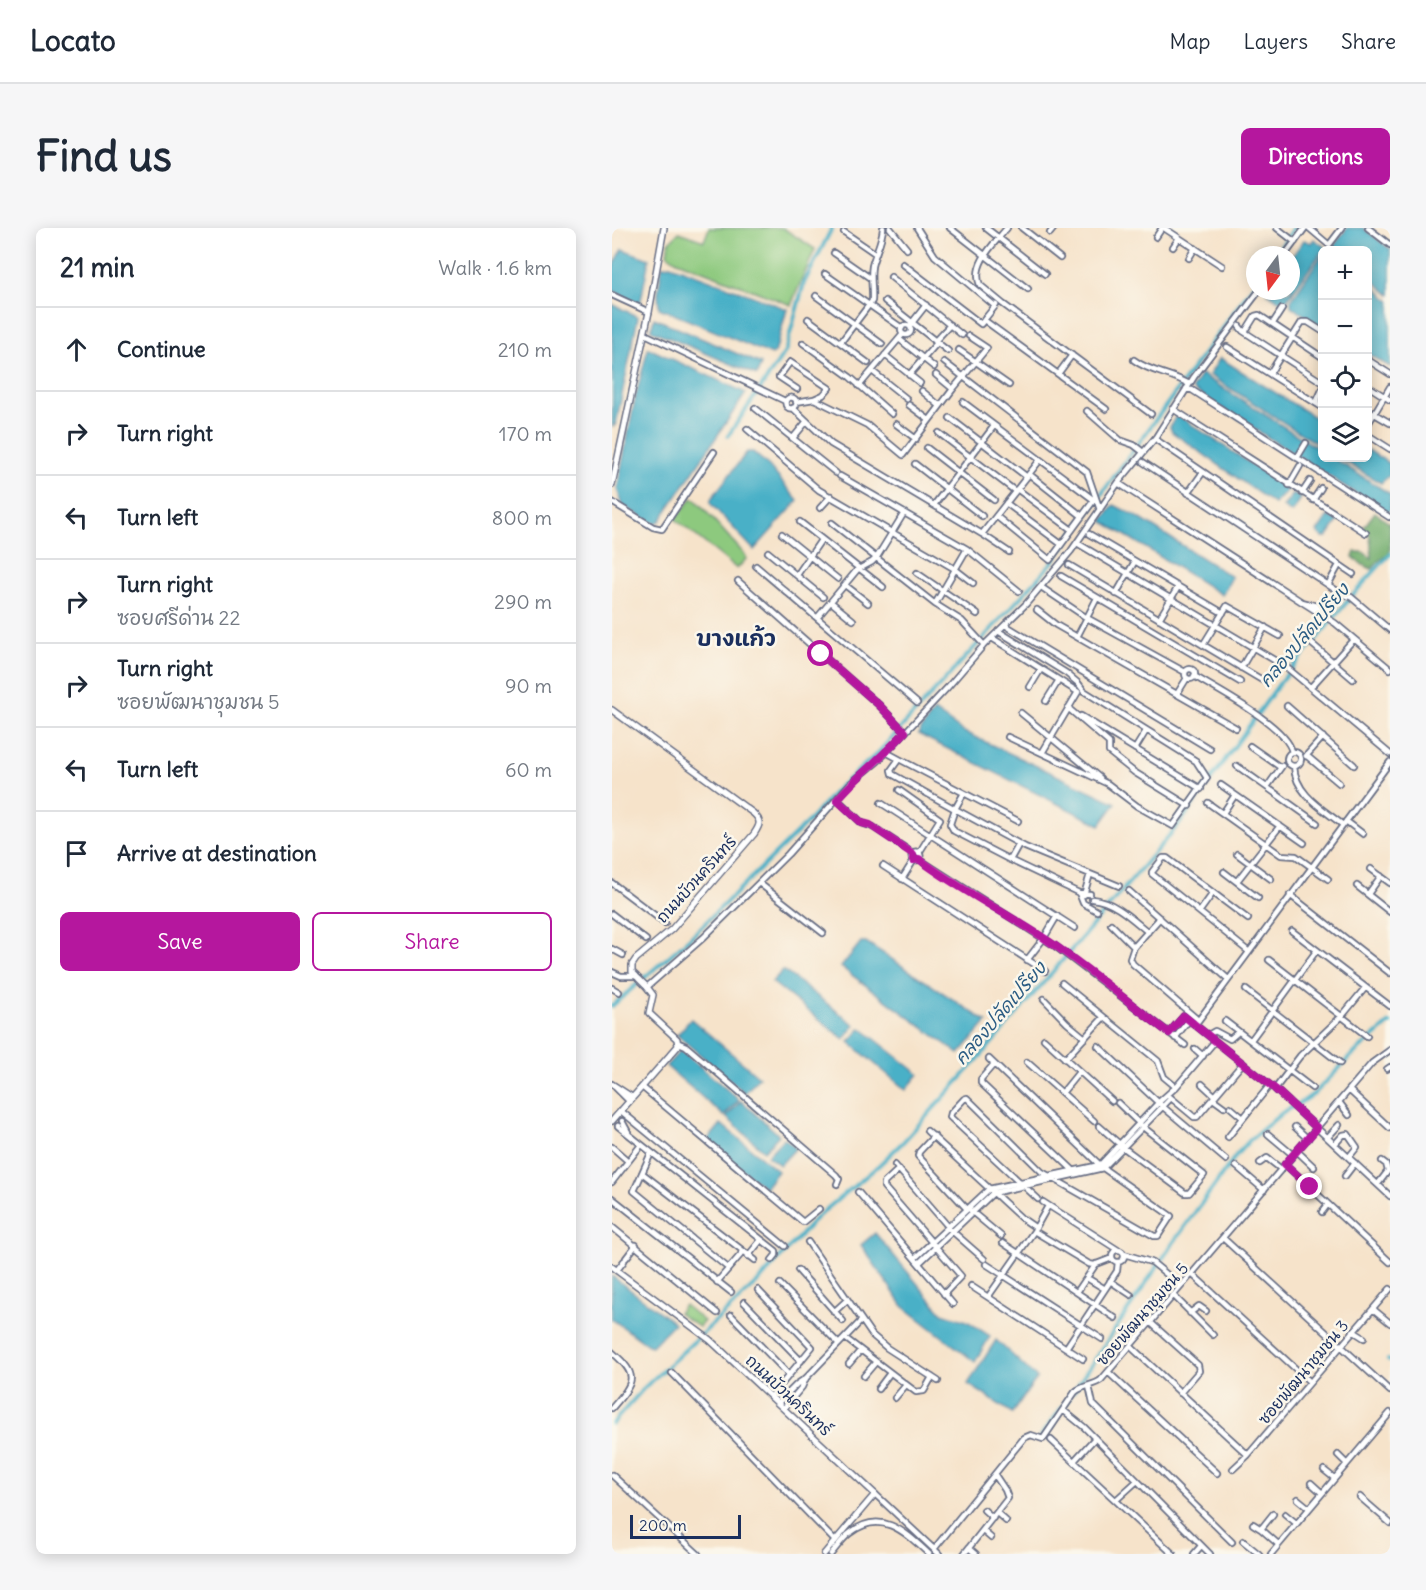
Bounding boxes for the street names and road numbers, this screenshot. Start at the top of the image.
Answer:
street label: ถนนบัวนครินทร์ [651,830,741,927]
street label: ซอยพัฒนาชุมชน 5 [1092,1258,1194,1372]
street label: ซอยพัฒนาชุมชน 3 [1254,1316,1355,1430]
street label: ถนนบัวนครินทร์ [742,1349,837,1440]

